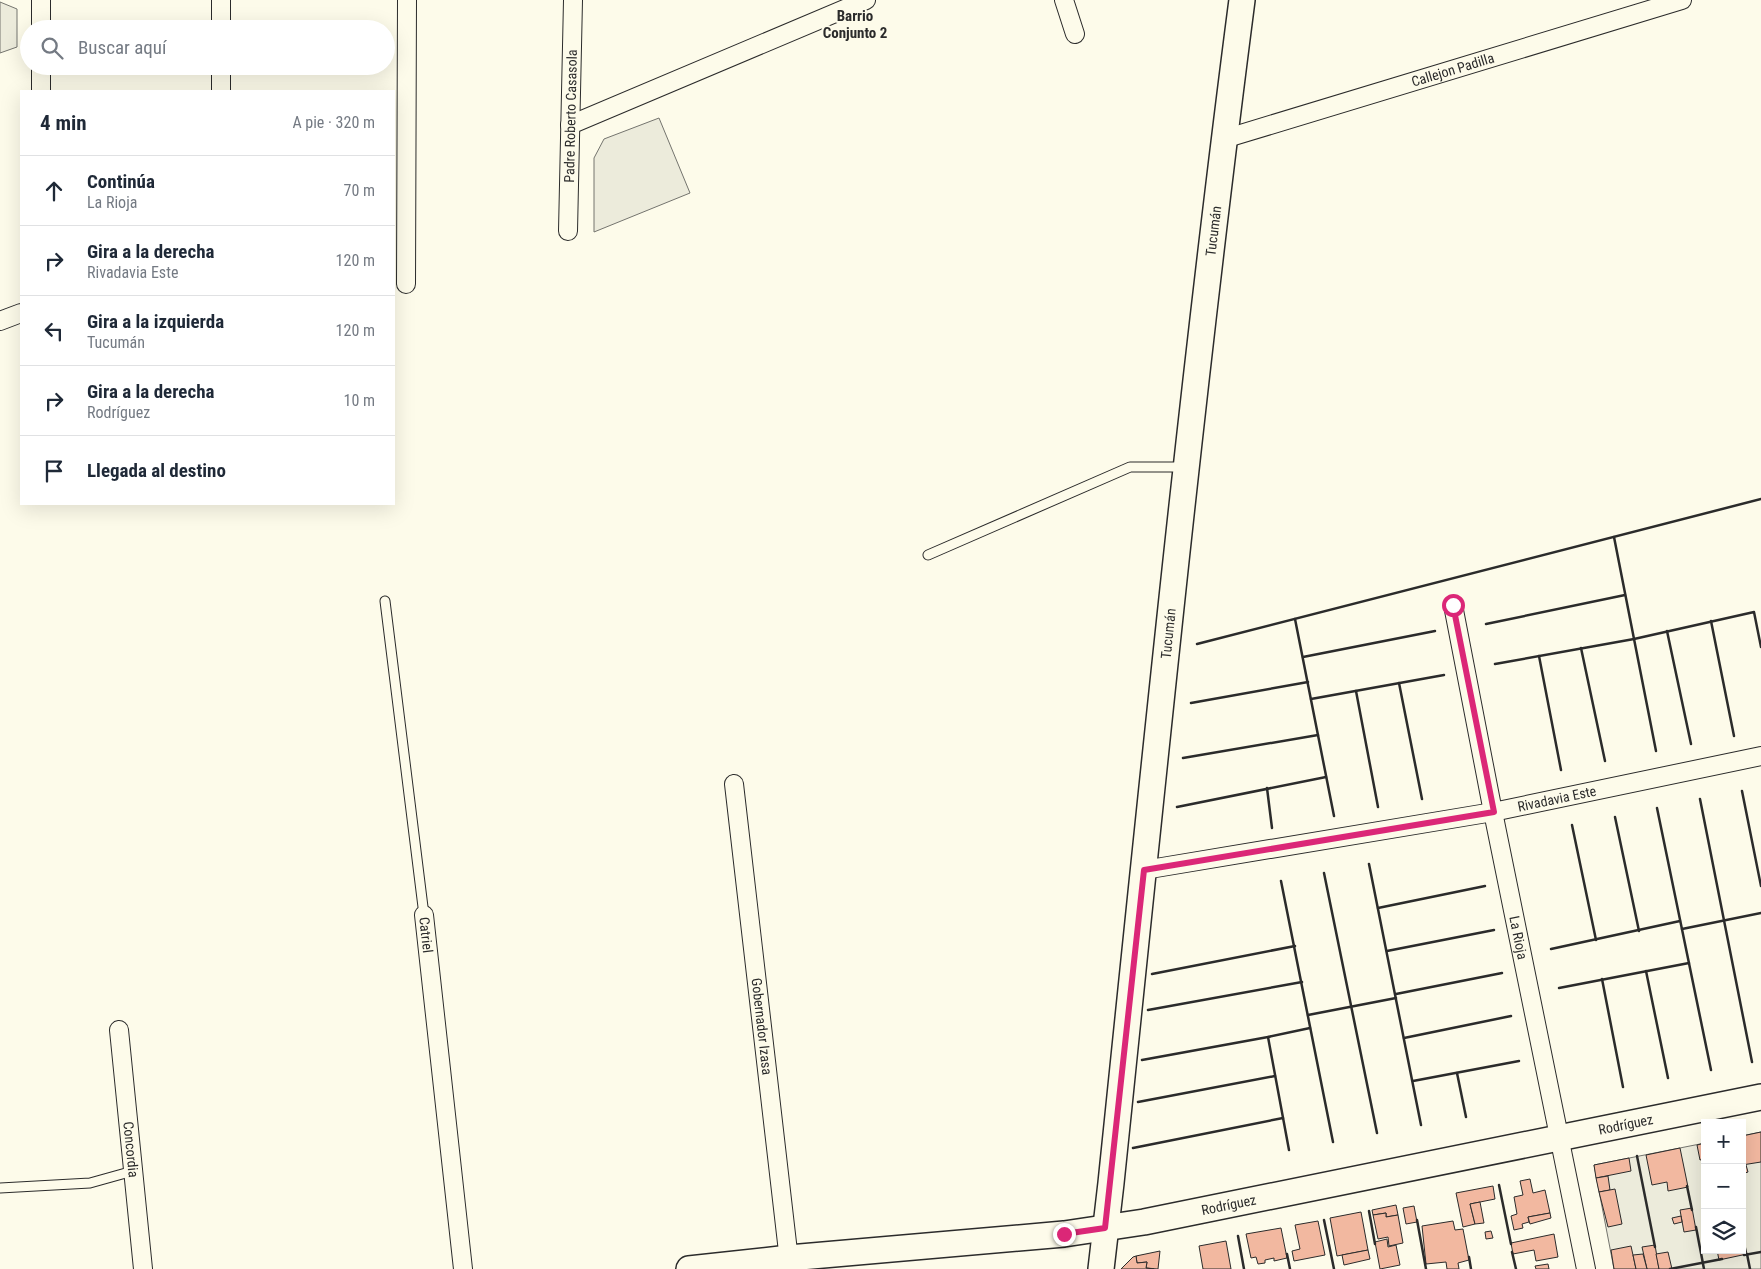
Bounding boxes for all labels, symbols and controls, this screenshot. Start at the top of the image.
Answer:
district label: Barrio Conjunto 2 [823,7,887,42]
search box [20,20,395,75]
icon: search [38,34,66,62]
text: Buscar aquí [78,36,167,59]
street label: Padre Roberto Casasola [561,49,580,183]
street label: Callejon Padilla [1409,50,1496,90]
text: 4 min [40,111,87,135]
text: A pie · 320 m [292,113,375,132]
text: Continúa [87,170,155,193]
icon: ahead [40,177,68,205]
text: 70 m [343,181,375,200]
text: La Rioja [87,193,137,212]
street label: Tucumán [1202,205,1224,257]
text: Gira a la derecha [87,240,214,263]
icon: right [40,247,68,275]
text: 120 m [336,251,375,270]
text: Rivadavia Este [87,263,178,282]
text: Gira a la izquierda [87,310,224,333]
icon: left [40,317,68,345]
text: 120 m [336,321,375,340]
text: Tucumán [87,333,145,352]
text: Gira a la derecha [87,380,214,403]
icon: right [40,387,68,415]
text: 10 m [343,391,375,410]
text: Rodríguez [87,403,150,422]
icon: arrive [40,457,68,485]
text: Llegada al destino [87,459,226,482]
route start [1442,594,1465,617]
street label: Tucumán [1158,607,1179,660]
street label: Rivadavia Este [1516,783,1598,815]
street label: La Rioja [1506,914,1531,961]
street label: Catriel [416,916,436,954]
street label: Gobernador Izasa [748,977,776,1076]
street label: Rodríguez [1597,1111,1654,1138]
map controls [1701,1119,1746,1254]
button: + [1701,1119,1746,1164]
street label: Concordia [120,1121,142,1178]
button: − [1701,1164,1746,1209]
street label: Rodríguez [1200,1191,1257,1218]
button: layers [1701,1209,1746,1254]
route end [1053,1223,1076,1246]

